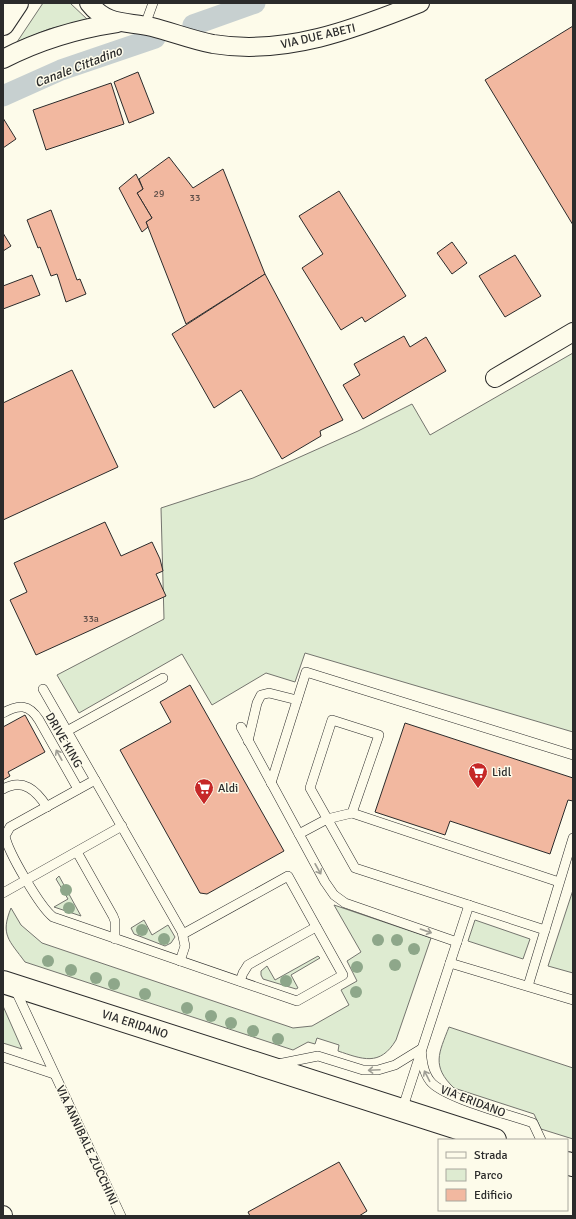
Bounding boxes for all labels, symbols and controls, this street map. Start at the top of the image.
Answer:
street label: VIA DUE ABETI [279,21,357,52]
water label: Canale Cittadino [32,42,125,91]
house number: 29 [154,188,164,200]
house number: 33 [190,192,200,204]
house number: 33a [83,613,99,625]
street label: DRIVE KING [42,710,85,771]
one-way arrow [55,749,63,761]
supermarket icon: Lidl [467,761,489,789]
place label: Lidl [492,765,512,780]
supermarket icon: Aldi [193,777,215,805]
place label: Aldi [218,781,238,796]
one-way arrow [314,862,322,874]
one-way arrow [419,928,432,935]
street label: VIA ERIDANO [100,1007,170,1042]
one-way arrow [368,1066,381,1073]
one-way arrow [423,1070,430,1082]
street label: VIA ERIDANO [438,1082,508,1121]
street label: VIA ANNIBALE ZUCCHINI [52,1083,121,1207]
legend [438,1139,568,1211]
text: Strada [474,1148,508,1163]
text: Parco [474,1168,503,1183]
text: Edificio [474,1188,512,1203]

